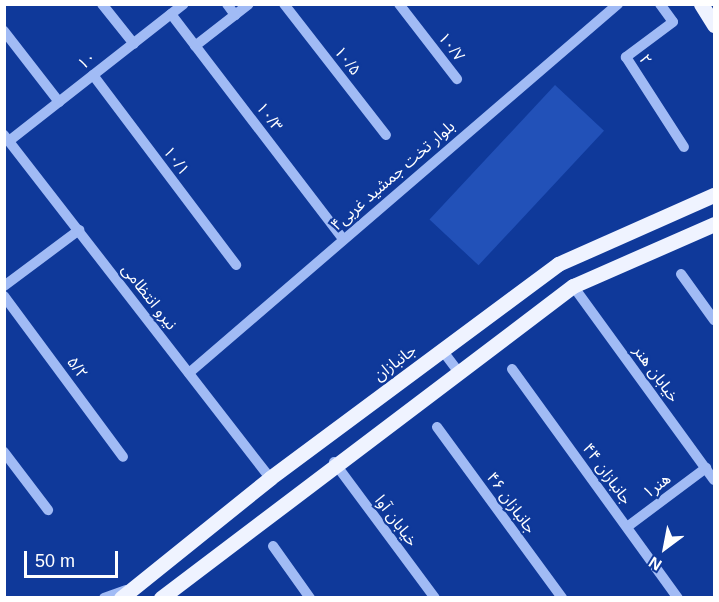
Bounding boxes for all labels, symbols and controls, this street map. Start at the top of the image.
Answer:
street label: ۱۰/۷ [434,29,468,65]
street label: ۱۰/۵ [330,43,364,79]
street label: ۱۰ [74,48,100,74]
street label: ۲ [634,51,656,69]
street label: ۱۰/۳ [252,98,286,136]
street label: بلوار تخت جمشید غربی۴ [327,117,459,235]
street label: ۱۰/۱ [159,142,193,180]
street label: نیرو انتظامی [117,260,181,334]
street label: جانبازان [370,341,420,385]
street label: خیابان هنر [629,342,683,406]
street label: ۵/۲ [62,353,92,383]
street label: ۴۴ جانبازان [578,439,636,509]
street label: ۴۶ جانبازان [482,468,540,538]
street label: هنر۱ [639,469,675,503]
street label: خیابان آوا [371,492,421,550]
north arrow [635,518,695,578]
scale bar [27,539,122,577]
text: 50 m [35,551,75,571]
text: N [646,553,665,574]

